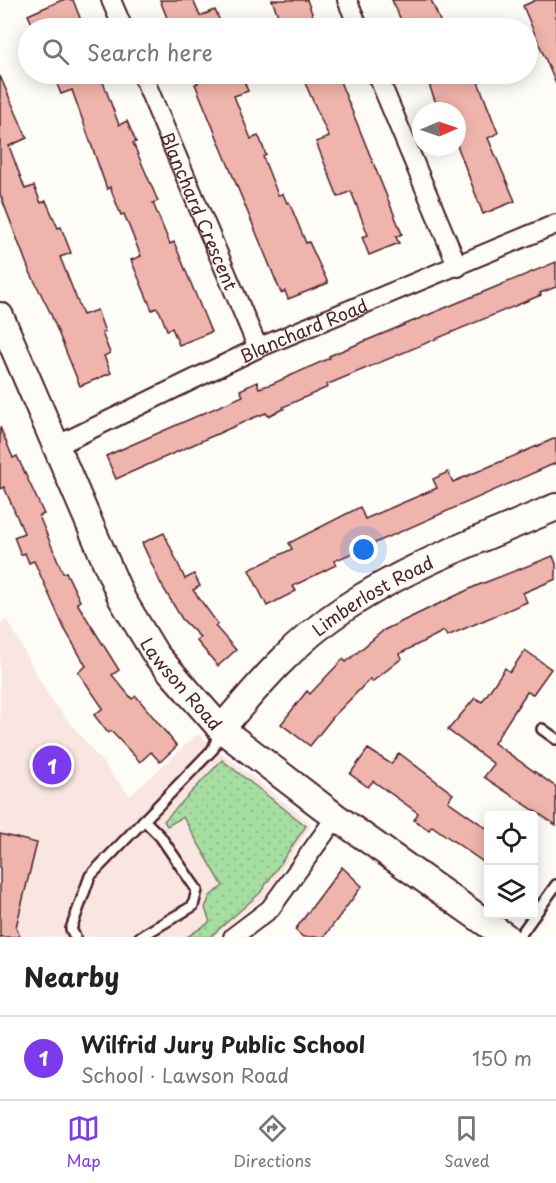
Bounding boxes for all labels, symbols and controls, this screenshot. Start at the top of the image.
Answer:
search box [18,18,538,84]
icon: search [39,35,72,68]
text: Search here [87,35,213,68]
north arrow [412,102,466,156]
street label: Blanchard Crescent [154,127,245,294]
street label: Blanchard Road [234,291,371,369]
your location [349,535,378,564]
street label: Limberlost Road [305,548,437,642]
street label: Lawson Road [135,632,229,736]
pin: 1 [32,742,72,788]
map controls [484,811,538,919]
button: locate [484,811,538,865]
button: layers [484,865,538,919]
text: Nearby [24,957,119,996]
text: Wilfrid Jury Public School [81,1027,365,1060]
text: 1 [39,1043,48,1073]
text: 150 m [472,1043,532,1073]
text: School · Lawson Road [81,1060,289,1090]
tab: Map [66,1112,101,1172]
tab: Directions [233,1112,311,1172]
tab: Saved [444,1112,490,1172]

